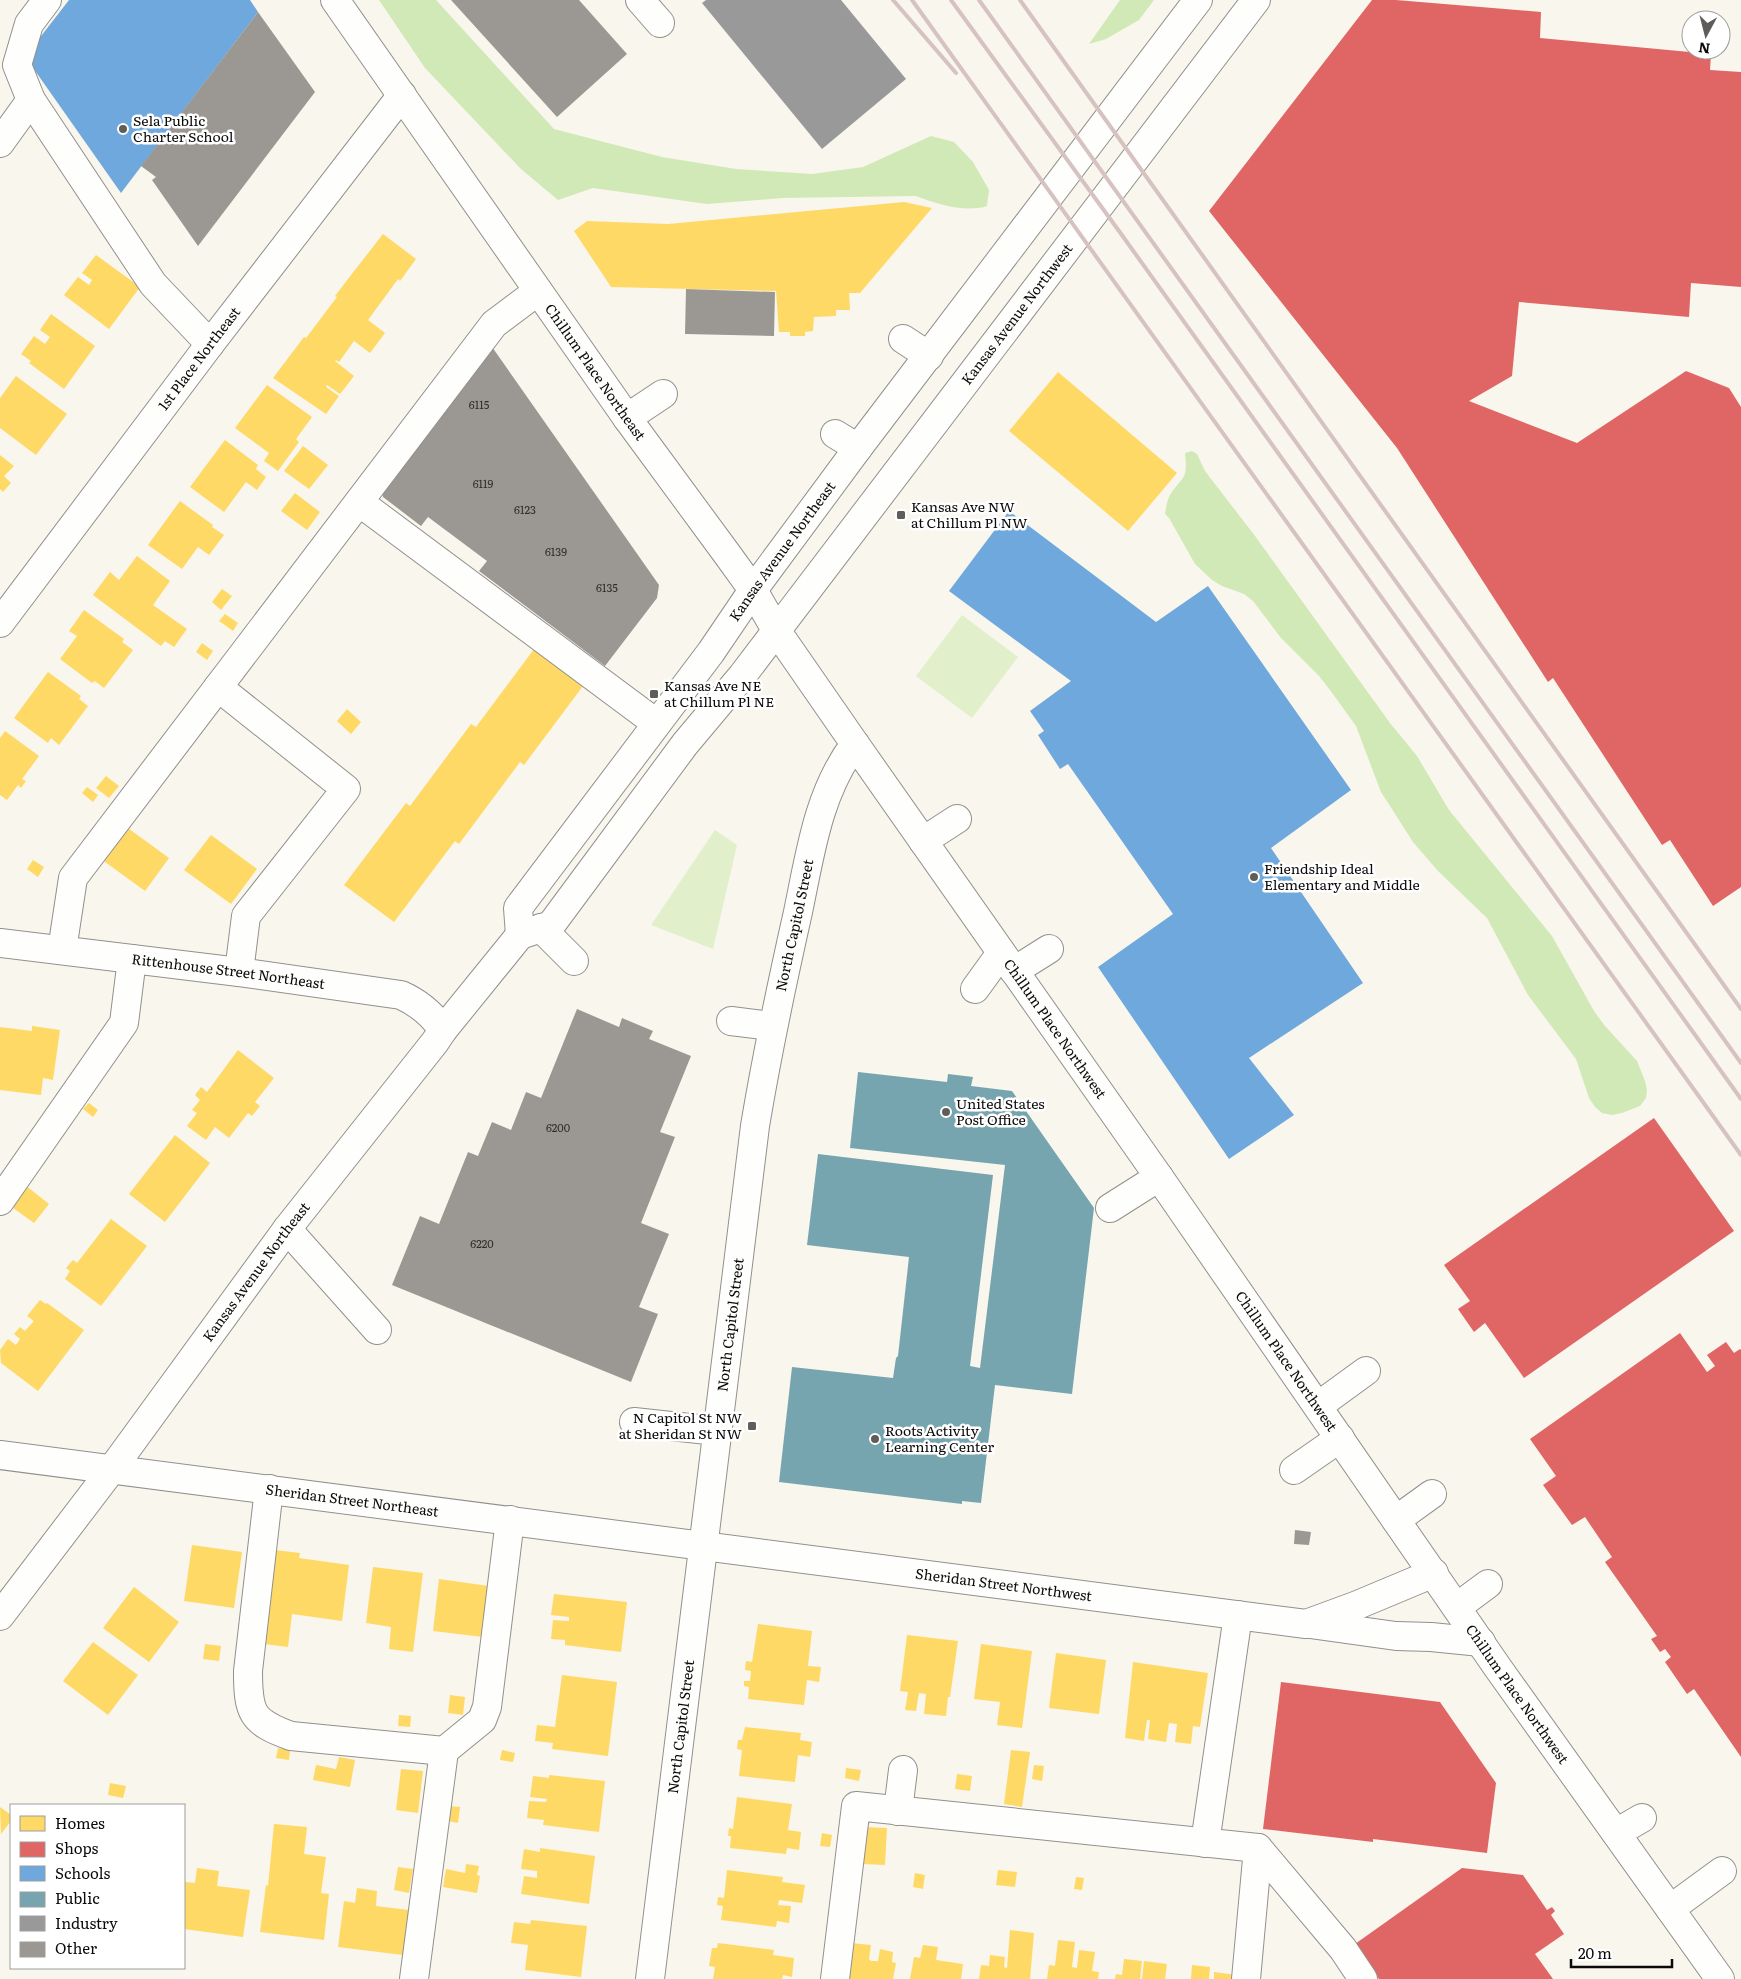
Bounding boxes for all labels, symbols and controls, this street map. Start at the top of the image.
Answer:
north arrow [1681,10,1731,60]
text: N [1697,38,1711,60]
place label: Sela Public Charter School [133,110,234,146]
marker: Sela Public Charter School [117,123,129,135]
street label: Kansas Avenue Northwest [956,239,1077,388]
street label: Chillum Place Northeast [541,299,651,444]
street label: 1st Place Northeast [153,302,244,414]
house number: 6115 [469,396,490,412]
house number: 6119 [473,475,494,491]
street label: Kansas Avenue Northeast [724,476,839,625]
place label: Kansas Ave NW at Chillum Pl NW [911,496,1027,532]
house number: 6123 [514,501,536,517]
marker: Kansas Ave NW at Chillum Pl NW [895,509,907,521]
house number: 6139 [545,543,567,559]
house number: 6135 [596,579,618,595]
place label: Kansas Ave NE at Chillum Pl NE [664,675,774,711]
marker: Kansas Ave NE at Chillum Pl NE [648,688,660,700]
street label: North Capitol Street [770,857,818,993]
place label: Friendship Ideal Elementary and Middle [1264,858,1420,894]
marker: Friendship Ideal Elementary and Middle [1248,871,1260,883]
street label: Rittenhouse Street Northeast [131,948,327,993]
street label: Chillum Place Northwest [1000,954,1112,1102]
place label: United States Post Office [956,1093,1045,1129]
marker: United States Post Office [940,1106,952,1118]
house number: 6200 [546,1119,570,1135]
street label: Kansas Avenue Northeast [197,1197,314,1345]
house number: 6220 [470,1235,494,1251]
street label: North Capitol Street [711,1256,748,1393]
street label: Chillum Place Northwest [1232,1287,1343,1435]
place label: N Capitol St NW at Sheridan St NW [619,1407,742,1443]
marker: N Capitol St NW at Sheridan St NW [746,1420,758,1432]
place label: Roots Activity Learning Center [885,1420,994,1456]
marker: Roots Activity Learning Center [869,1433,881,1445]
street label: Sheridan Street Northeast [265,1478,440,1521]
street label: Sheridan Street Northwest [914,1563,1094,1605]
street label: Chillum Place Northwest [1462,1620,1574,1768]
street label: North Capitol Street [662,1658,698,1795]
legend [10,1804,185,1969]
text: Homes [55,1811,105,1834]
text: Shops [55,1836,98,1859]
text: Schools [55,1861,111,1884]
text: Public [55,1886,100,1909]
text: Industry [55,1911,118,1934]
text: Other [55,1936,97,1959]
scale bar [1571,1936,1672,1968]
text: 20 m [1578,1941,1612,1964]

